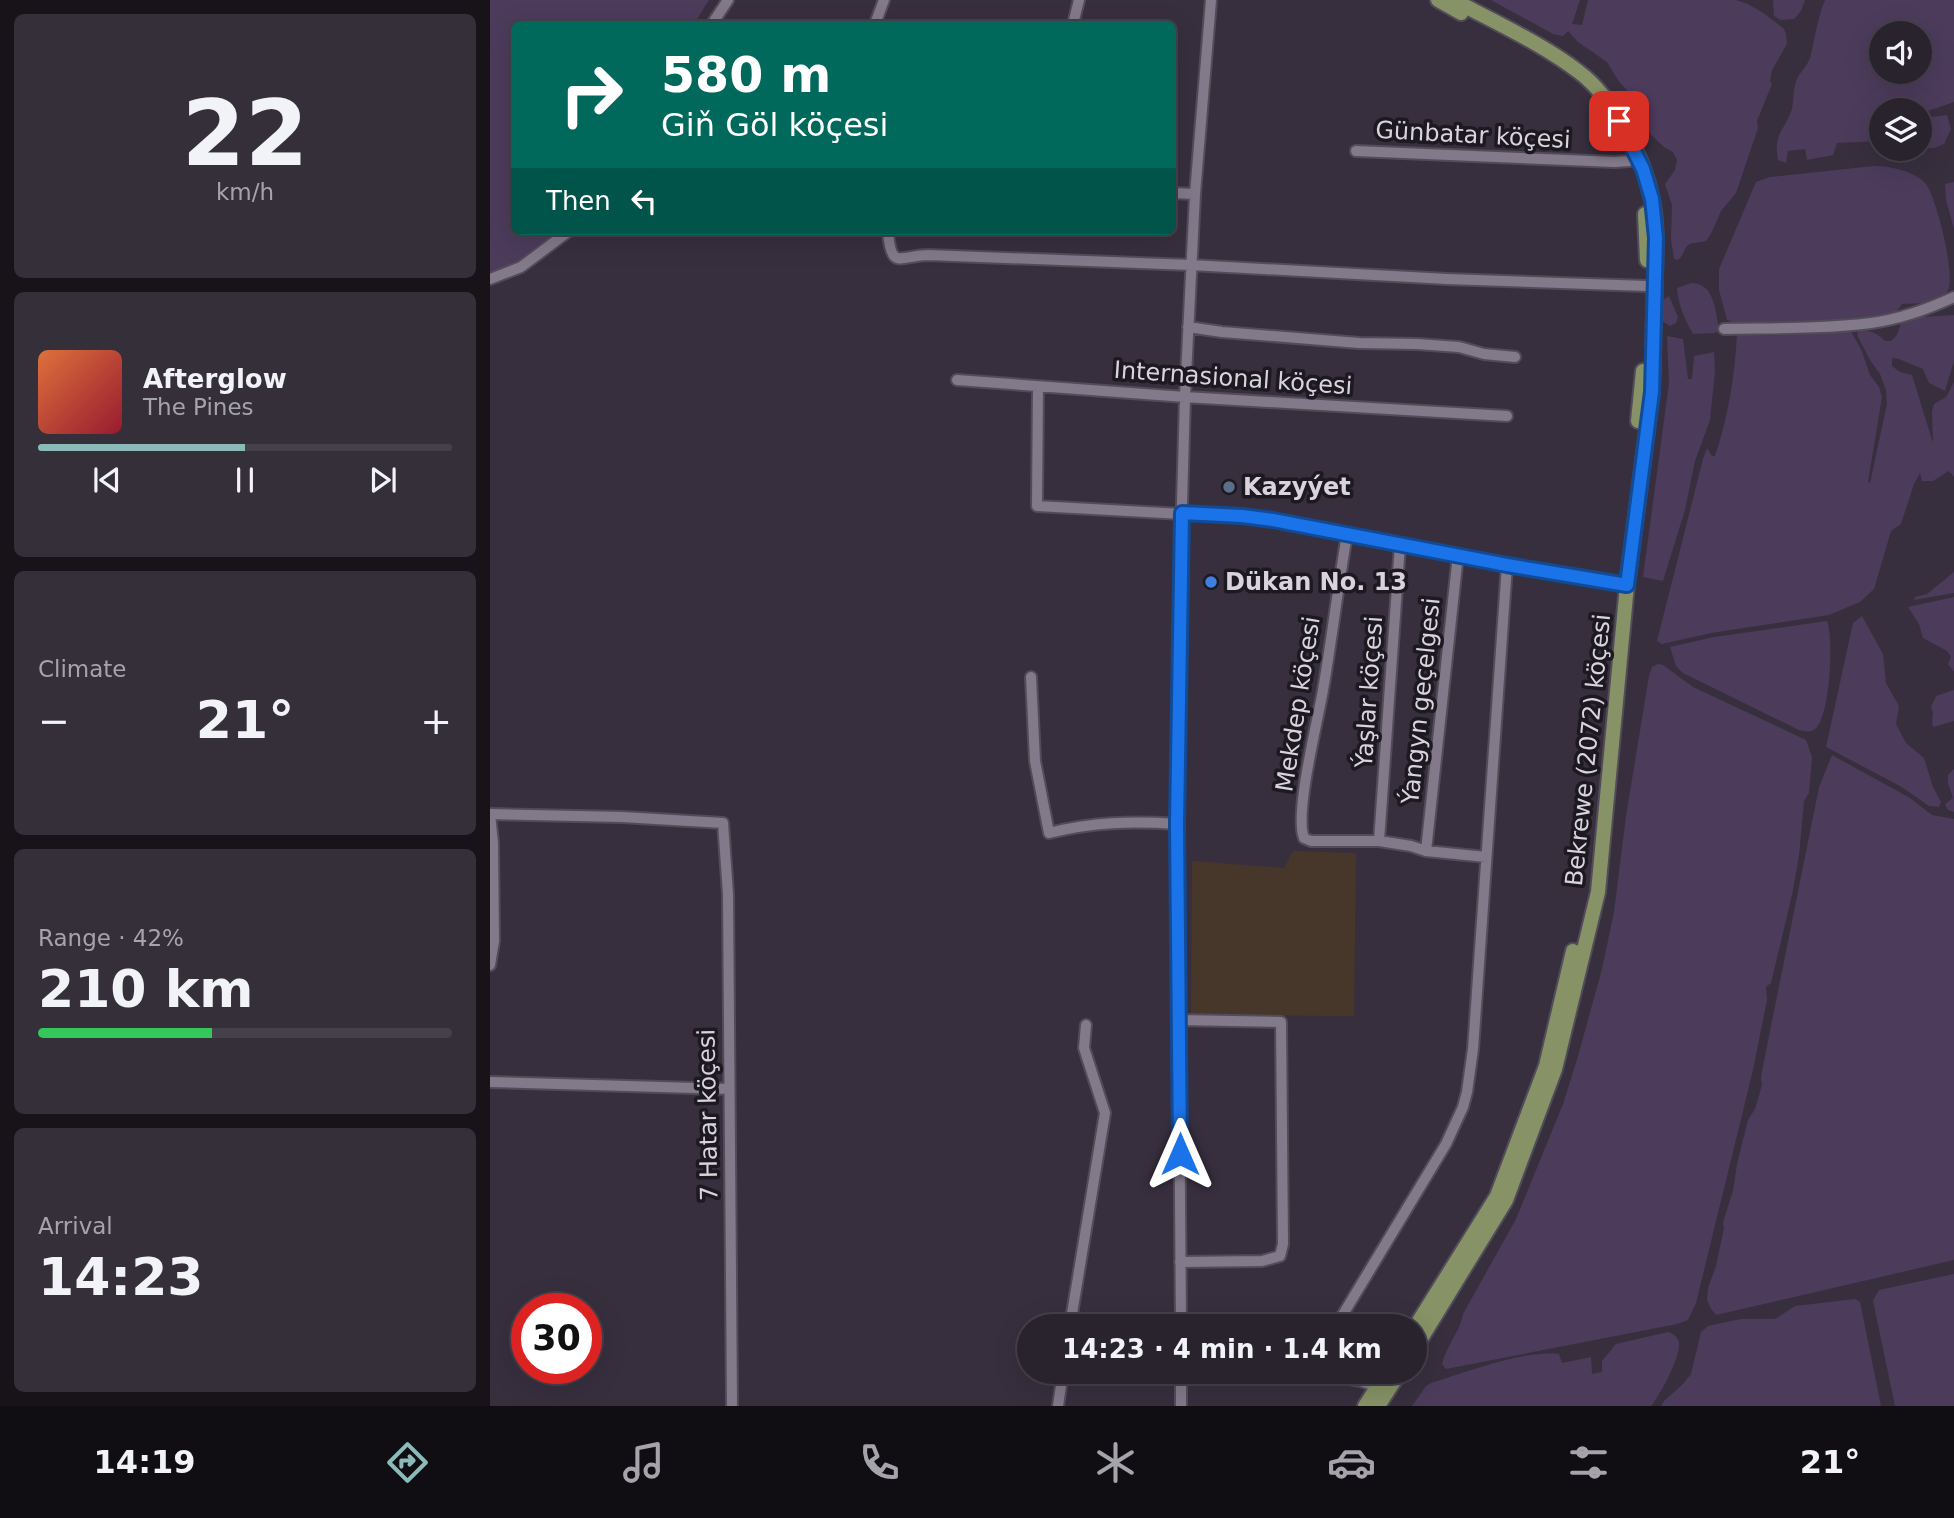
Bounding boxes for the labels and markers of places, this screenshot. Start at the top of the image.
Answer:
pin [1589,91,1649,151]
place label: Kazyýet [1243,473,1351,501]
marker: Kazyýet [1221,479,1237,495]
place label: Dükan No. 13 [1225,568,1407,596]
marker: Dükan No. 13 [1203,574,1219,590]

